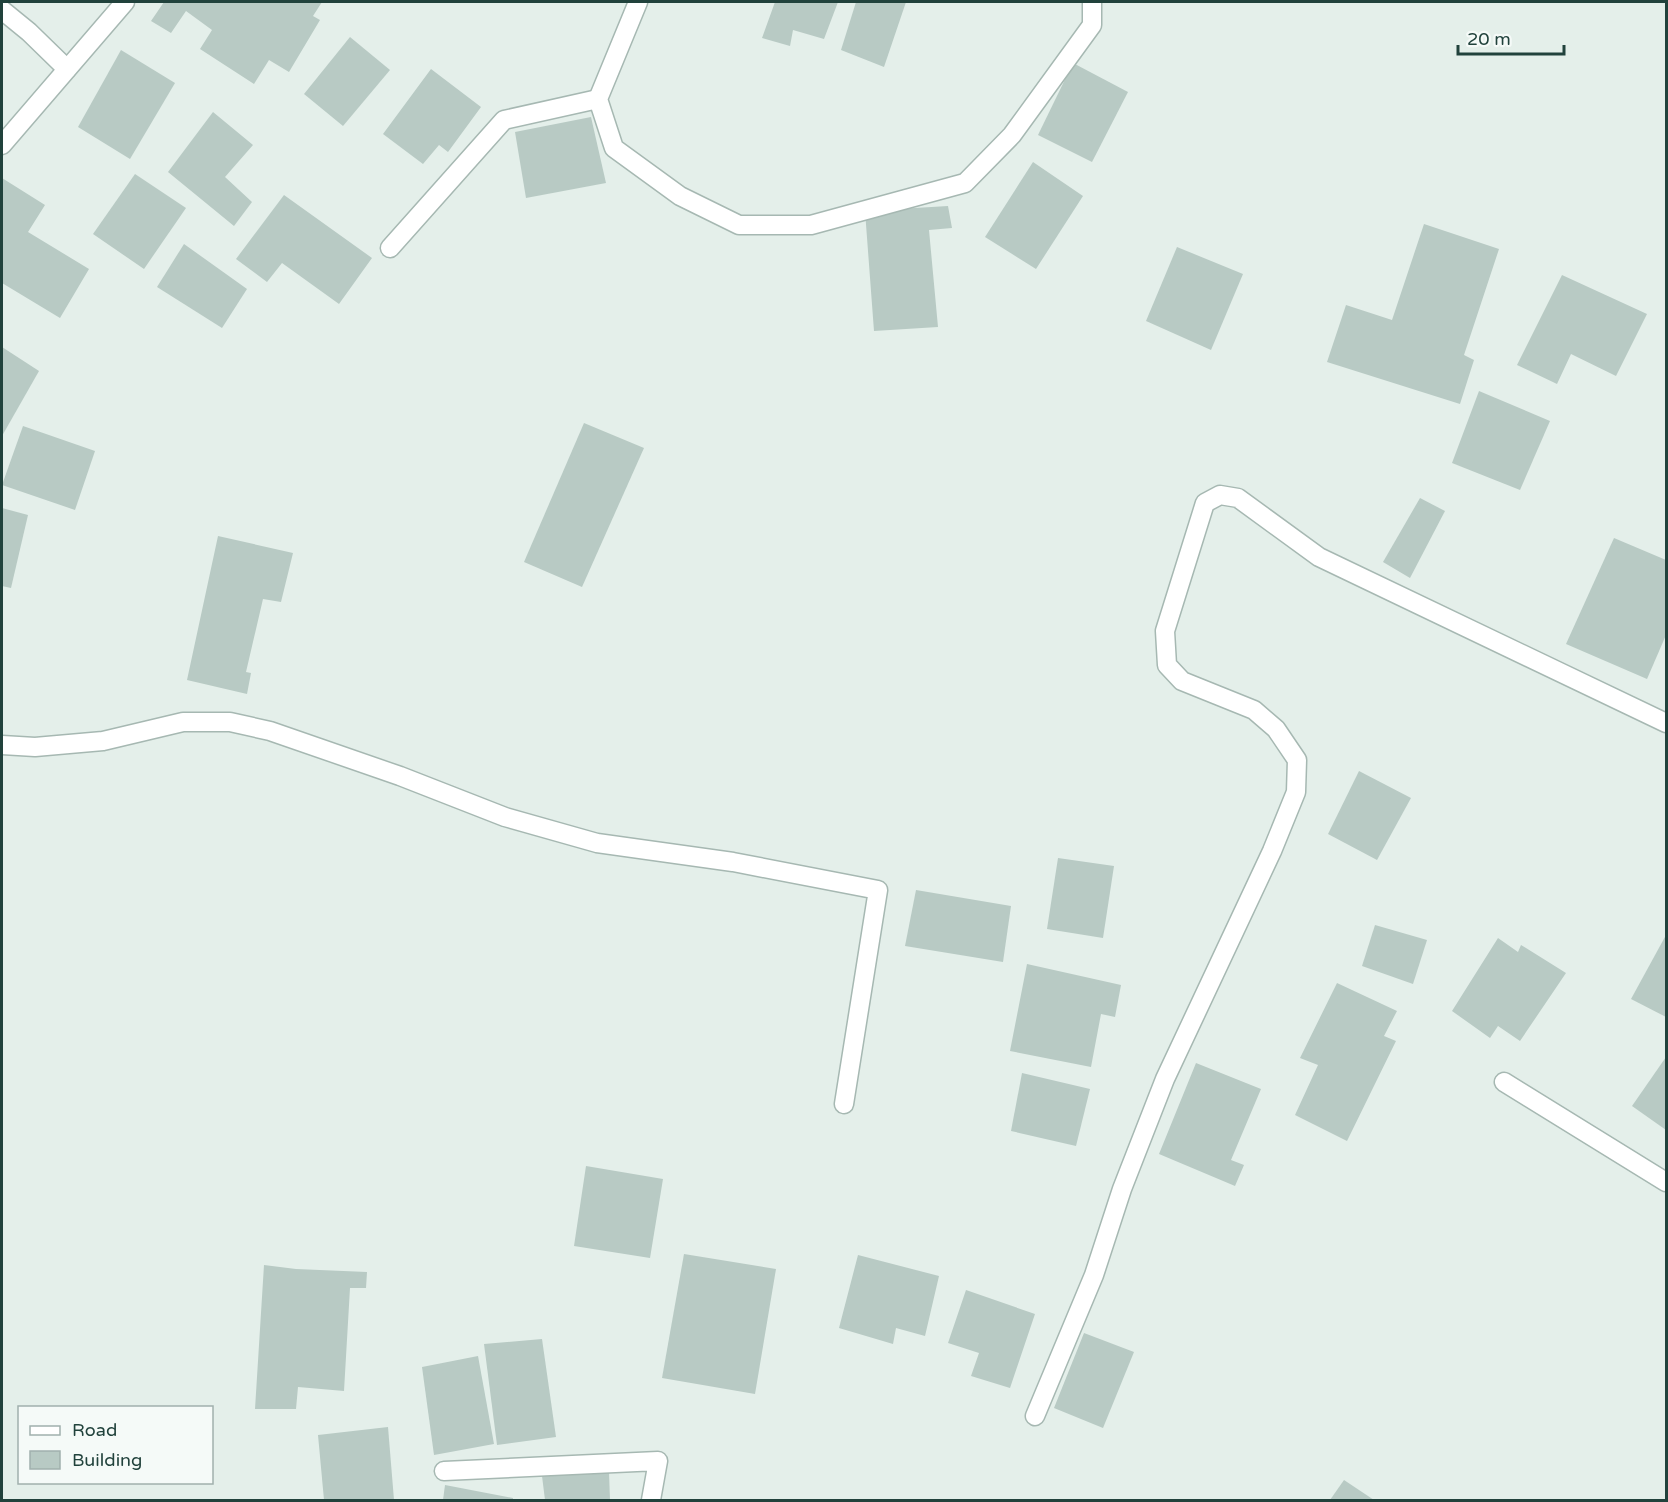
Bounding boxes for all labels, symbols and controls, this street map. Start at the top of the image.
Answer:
scale bar [1458,18,1564,56]
text: 20 m [1467,28,1511,50]
legend [18,1406,213,1484]
text: Road [72,1419,117,1441]
text: Building [72,1449,142,1471]

